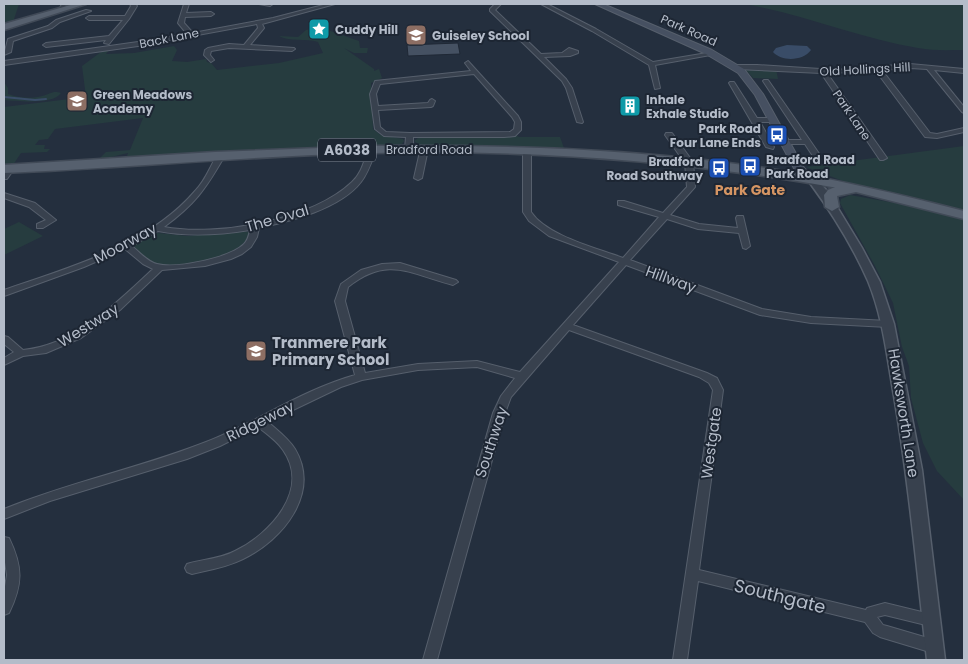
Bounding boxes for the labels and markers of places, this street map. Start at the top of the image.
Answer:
place icon: Cuddy Hill [307,17,331,41]
place label: Cuddy Hill [335,21,398,38]
school or university icon: Guiseley School [404,23,428,47]
place label: Guiseley School [432,27,529,44]
place label: Green Meadows Academy [93,86,192,117]
school or university icon: Green Meadows Academy [65,89,89,113]
place label: Inhale Exhale Studio [646,91,729,122]
building icon: Inhale Exhale Studio [618,94,642,118]
place label: Park Road Four Lane Ends [670,120,761,151]
bus stop icon: Park Road Four Lane Ends [765,123,789,147]
place label: Bradford Road Park Road [766,151,855,182]
place label: Bradford Road Southway [606,153,703,184]
bus stop icon: Bradford Road Park Road [738,154,762,178]
bus stop icon: Bradford Road Southway [707,156,731,180]
place label: Tranmere Park Primary School [272,332,389,370]
school or university icon: Tranmere Park Primary School [244,339,268,363]

